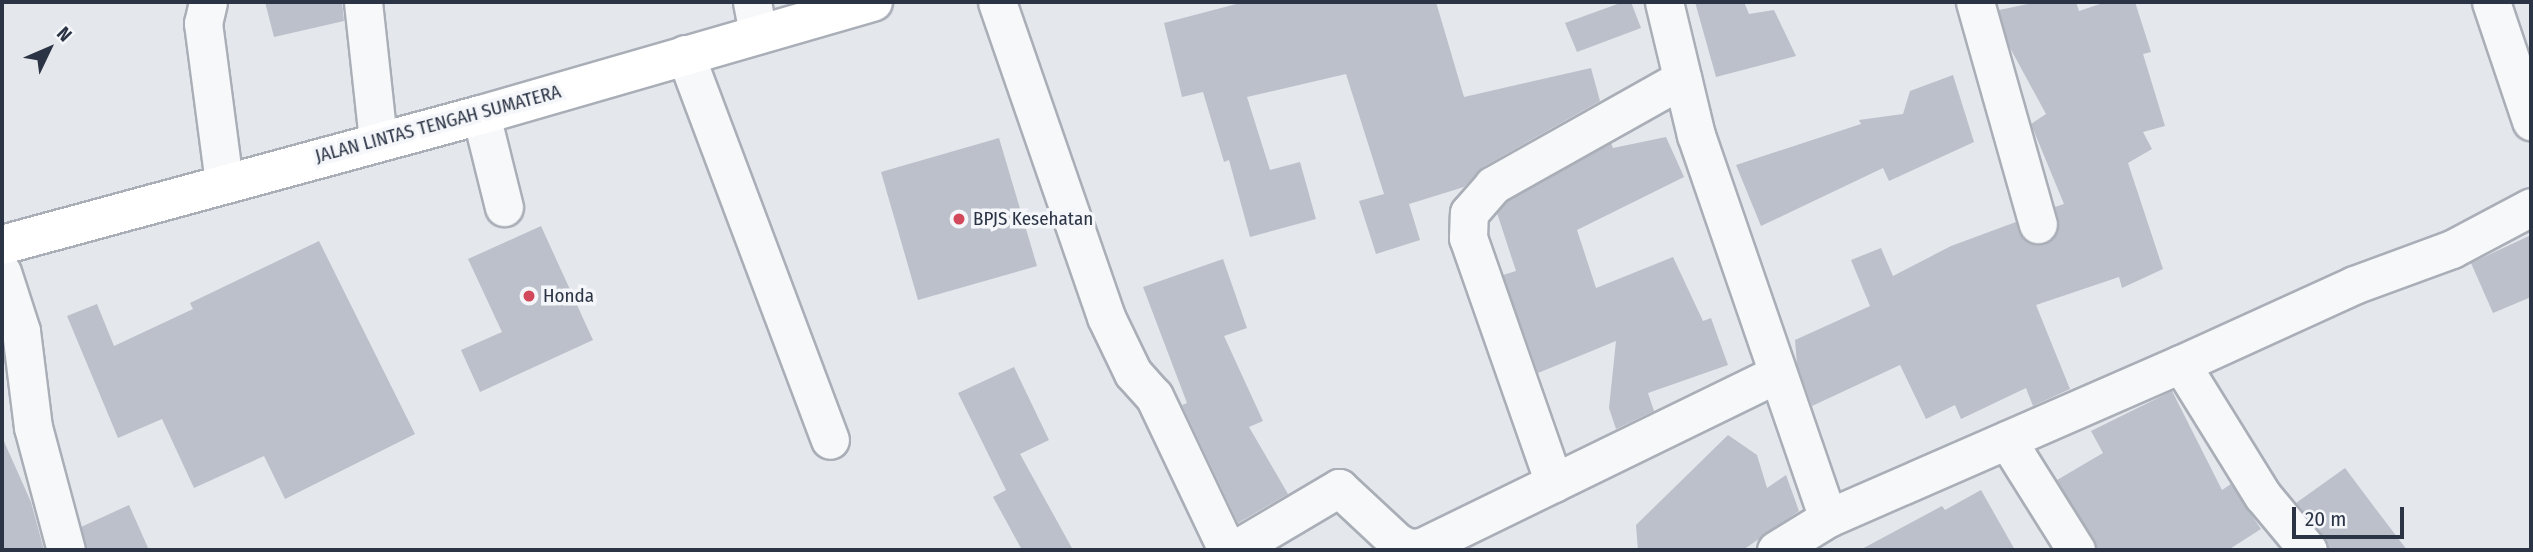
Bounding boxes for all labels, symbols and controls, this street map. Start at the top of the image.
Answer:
north arrow [14,14,84,84]
text: N [52,22,77,46]
street label: JALAN LINTAS TENGAH SUMATERA [313,80,563,168]
place label: BPJS Kesehatan [973,208,1093,230]
marker: BPJS Kesehatan [951,211,967,227]
place label: Honda [543,285,594,307]
marker: Honda [521,288,537,304]
scale bar [2295,492,2407,536]
text: 20 m [2305,506,2346,532]

